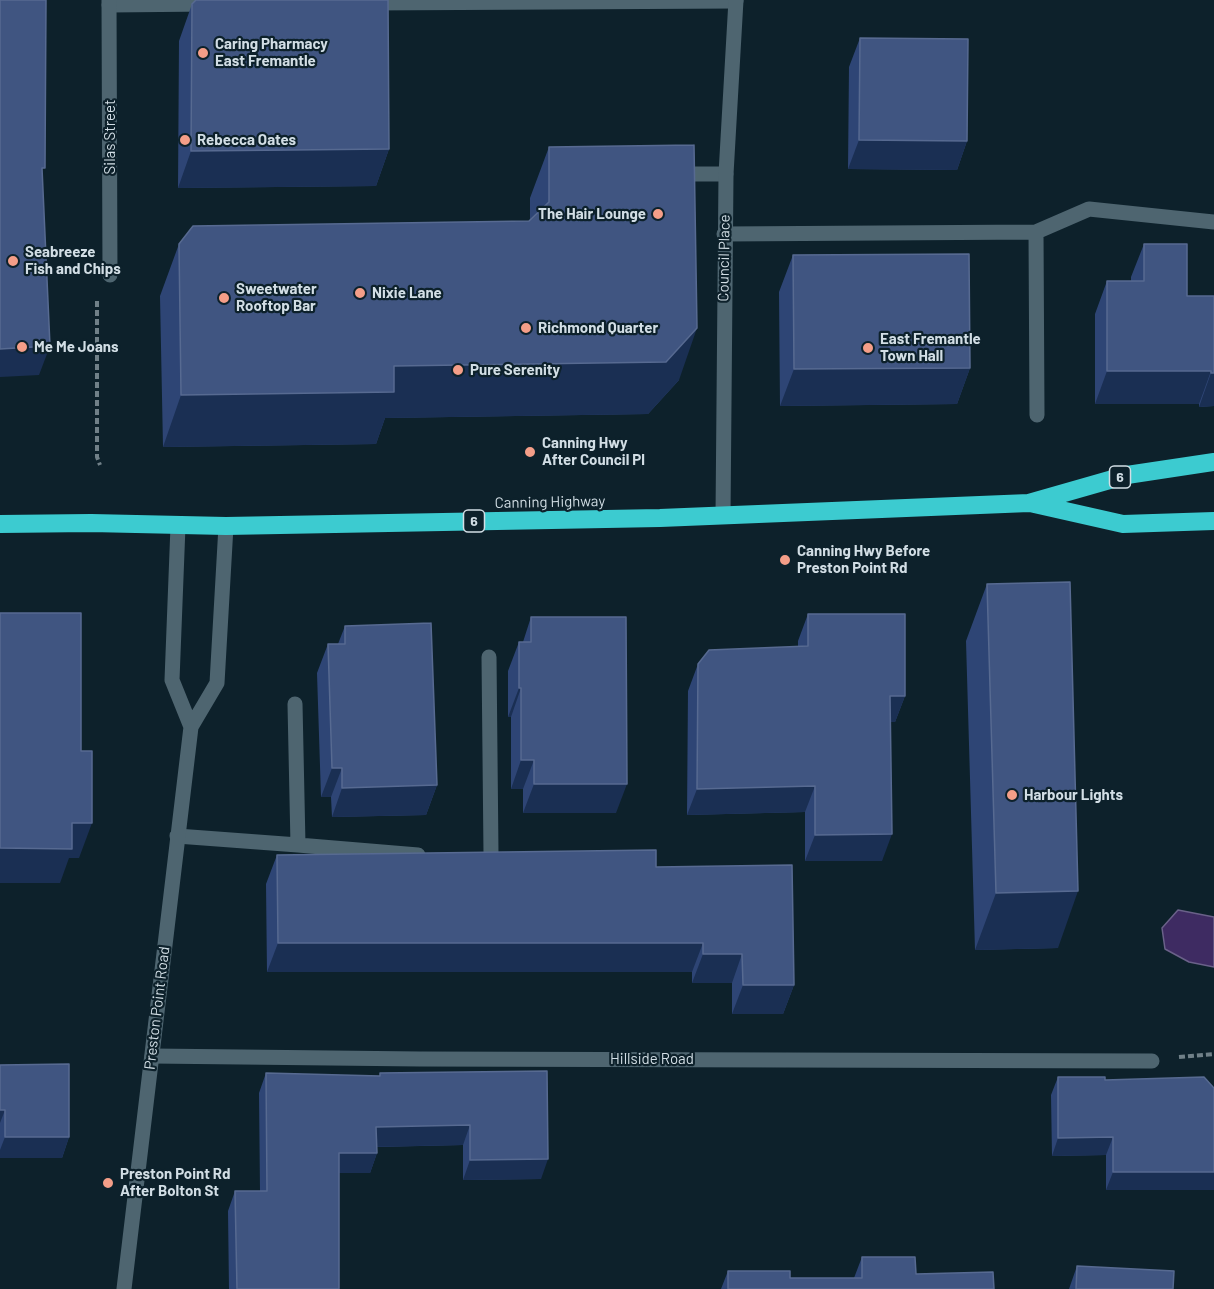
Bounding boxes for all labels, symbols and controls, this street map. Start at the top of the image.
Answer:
place label: Caring Pharmacy East Fremantle [215,35,328,70]
marker: Caring Pharmacy East Fremantle [196,46,210,60]
street label: Silas Street [101,100,119,174]
place label: Rebecca Oates [197,131,296,149]
marker: Rebecca Oates [178,133,192,147]
place label: The Hair Lounge [538,205,646,223]
marker: The Hair Lounge [651,207,665,221]
street label: Council Place [714,214,734,302]
place label: Seabreeze Fish and Chips [25,243,121,278]
marker: Seabreeze Fish and Chips [6,254,20,268]
place label: Sweetwater Rooftop Bar [236,280,317,315]
place label: Nixie Lane [372,284,442,302]
marker: Nixie Lane [353,286,367,300]
marker: Sweetwater Rooftop Bar [217,291,231,305]
place label: Richmond Quarter [538,319,658,337]
marker: Richmond Quarter [519,321,533,335]
place label: East Fremantle Town Hall [880,330,981,365]
place label: Me Me Joans [34,338,119,356]
marker: Me Me Joans [15,340,29,354]
marker: East Fremantle Town Hall [861,341,875,355]
place label: Pure Serenity [470,361,560,379]
marker: Pure Serenity [451,363,465,377]
place label: Canning Hwy After Council Pl [542,434,645,469]
marker: Canning Hwy After Council Pl [523,445,537,459]
road number: 6 [1110,466,1130,488]
street label: Canning Highway [495,492,605,512]
road number: 6 [464,510,484,532]
place label: Canning Hwy Before Preston Point Rd [797,542,930,577]
marker: Canning Hwy Before Preston Point Rd [778,553,792,567]
place label: Harbour Lights [1024,786,1123,804]
marker: Harbour Lights [1005,788,1019,802]
street label: Preston Point Road [141,945,173,1071]
street label: Hillside Road [610,1050,694,1068]
place label: Preston Point Rd After Bolton St [120,1165,230,1200]
marker: Preston Point Rd After Bolton St [101,1176,115,1190]

